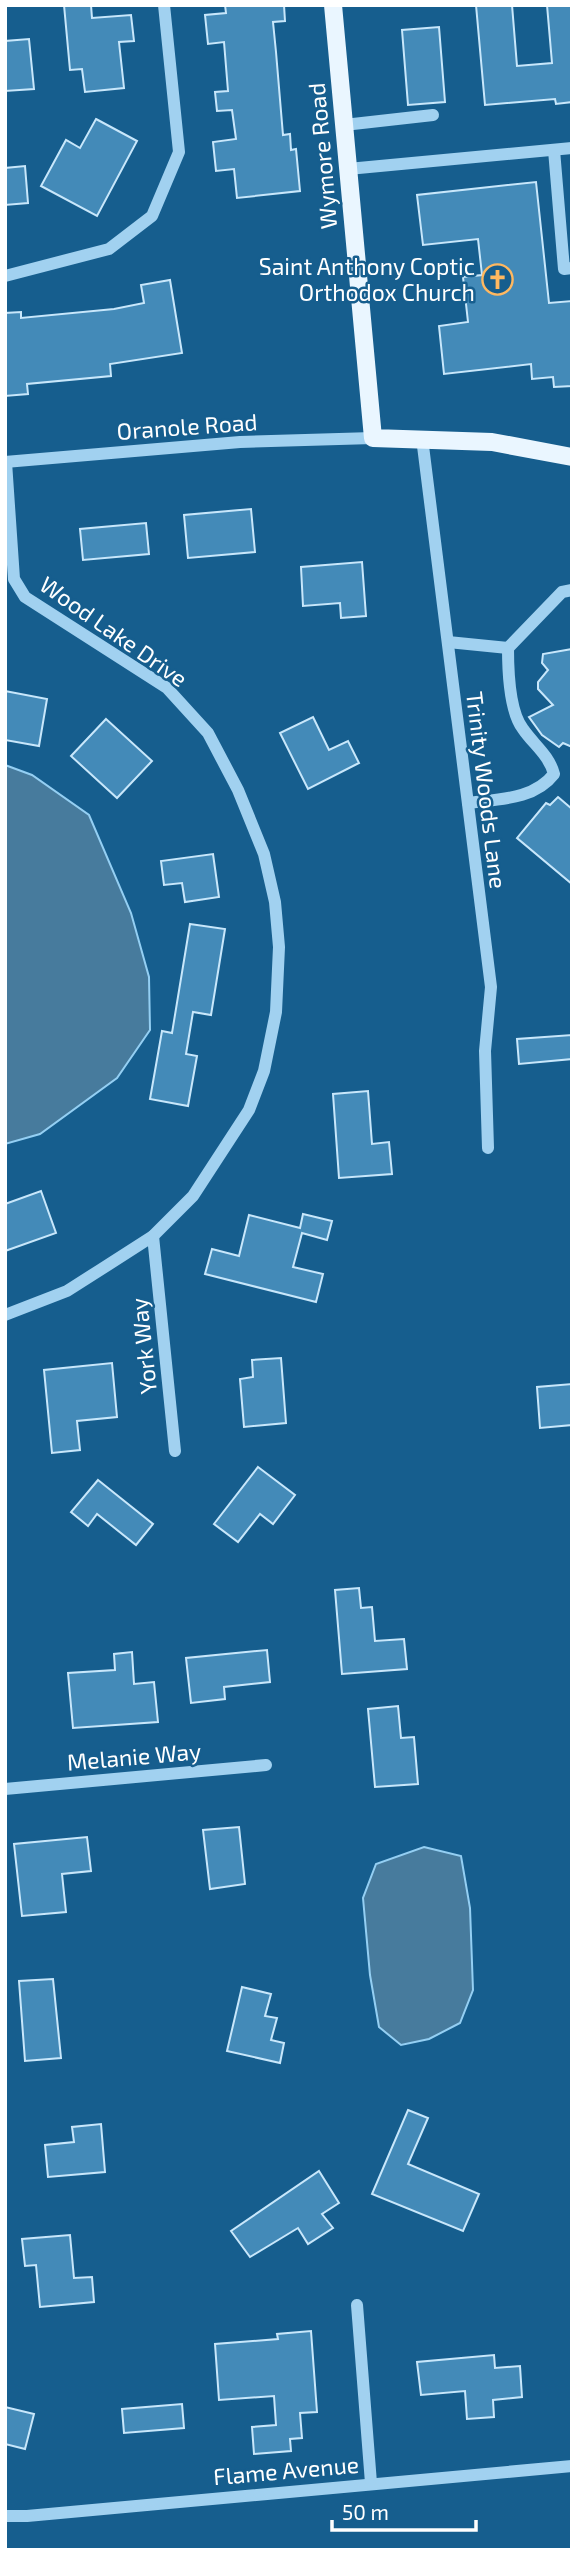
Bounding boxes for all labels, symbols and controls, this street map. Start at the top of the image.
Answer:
street label: Wymore Road [302,82,342,230]
place label: Saint Anthony Coptic Orthodox Church [259,252,475,306]
church icon: Saint Anthony Coptic Orthodox Church [481,262,515,296]
street label: Oranole Road [116,407,258,445]
street label: Wood Lake Drive [35,570,193,692]
street label: Trinity Woods Lane [461,690,513,890]
street label: York Way [124,1297,162,1395]
street label: Melanie Way [66,1736,202,1776]
street label: Flame Avenue [212,2450,360,2490]
scale bar [332,2488,476,2532]
text: 50 m [342,2499,389,2524]

